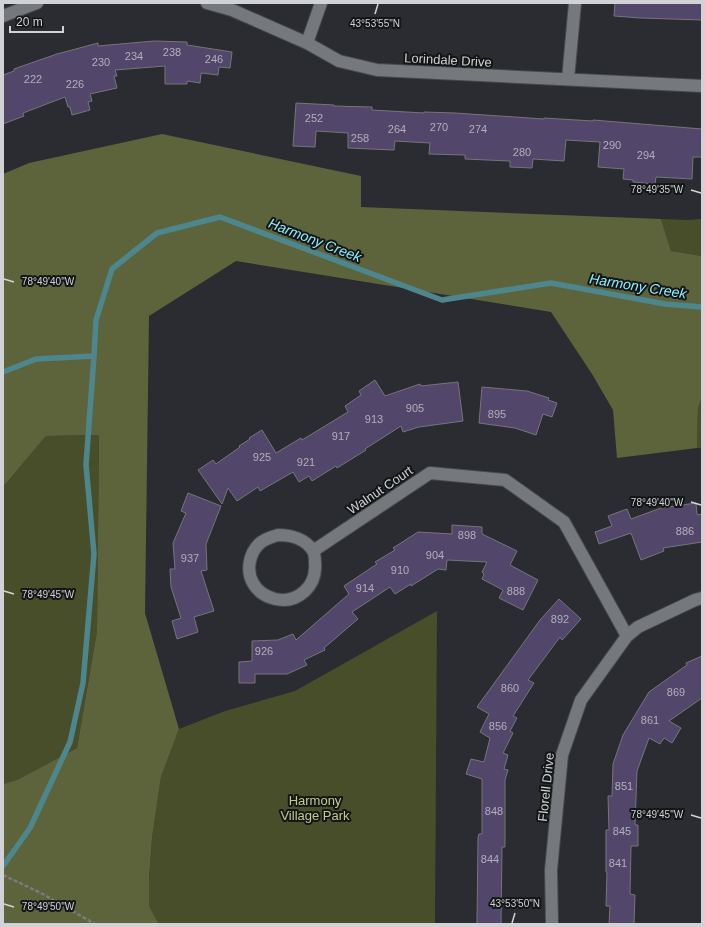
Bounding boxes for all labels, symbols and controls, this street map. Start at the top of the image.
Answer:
scale bar [10,8,63,34]
text: 20 m [16,15,43,29]
text: 43°53'55"N [350,18,400,29]
house number: 238 [163,46,181,58]
house number: 234 [125,50,143,62]
street label: Lorindale Drive [404,50,492,70]
house number: 246 [205,53,223,65]
house number: 230 [92,56,110,68]
house number: 222 [24,73,42,85]
house number: 226 [66,78,84,90]
house number: 252 [305,112,323,124]
house number: 270 [430,121,448,133]
house number: 264 [388,123,406,135]
house number: 274 [469,123,487,135]
house number: 258 [351,132,369,144]
house number: 290 [603,139,621,151]
house number: 280 [513,146,531,158]
house number: 294 [637,149,655,161]
text: 78°49'35"W [631,184,684,195]
water label: Harmony Creek [266,215,365,265]
water label: Harmony Creek [588,270,689,302]
text: 78°49'40"W [22,276,75,287]
house number: 905 [406,402,424,414]
house number: 895 [488,408,506,420]
house number: 913 [365,413,383,425]
house number: 917 [332,430,350,442]
house number: 925 [253,451,271,463]
house number: 921 [297,456,315,468]
street label: Walnut Court [345,462,416,517]
text: 78°49'40"W [631,497,684,508]
house number: 886 [676,525,694,537]
house number: 898 [458,529,476,541]
house number: 904 [426,549,444,561]
house number: 937 [181,552,199,564]
house number: 910 [391,564,409,576]
house number: 914 [356,582,374,594]
house number: 888 [507,585,525,597]
text: 78°49'45"W [22,589,75,600]
house number: 892 [551,613,569,625]
house number: 926 [255,645,273,657]
house number: 860 [501,682,519,694]
house number: 869 [667,686,685,698]
house number: 861 [641,714,659,726]
house number: 856 [489,720,507,732]
street label: Florell Drive [535,752,557,822]
house number: 851 [615,780,633,792]
park label: Harmony Village Park [280,793,350,823]
house number: 848 [485,805,503,817]
text: 78°49'45"W [631,809,684,820]
house number: 845 [613,825,631,837]
house number: 844 [481,853,499,865]
house number: 841 [609,857,627,869]
text: 43°53'50"N [490,898,540,909]
text: 78°49'50"W [22,901,75,912]

